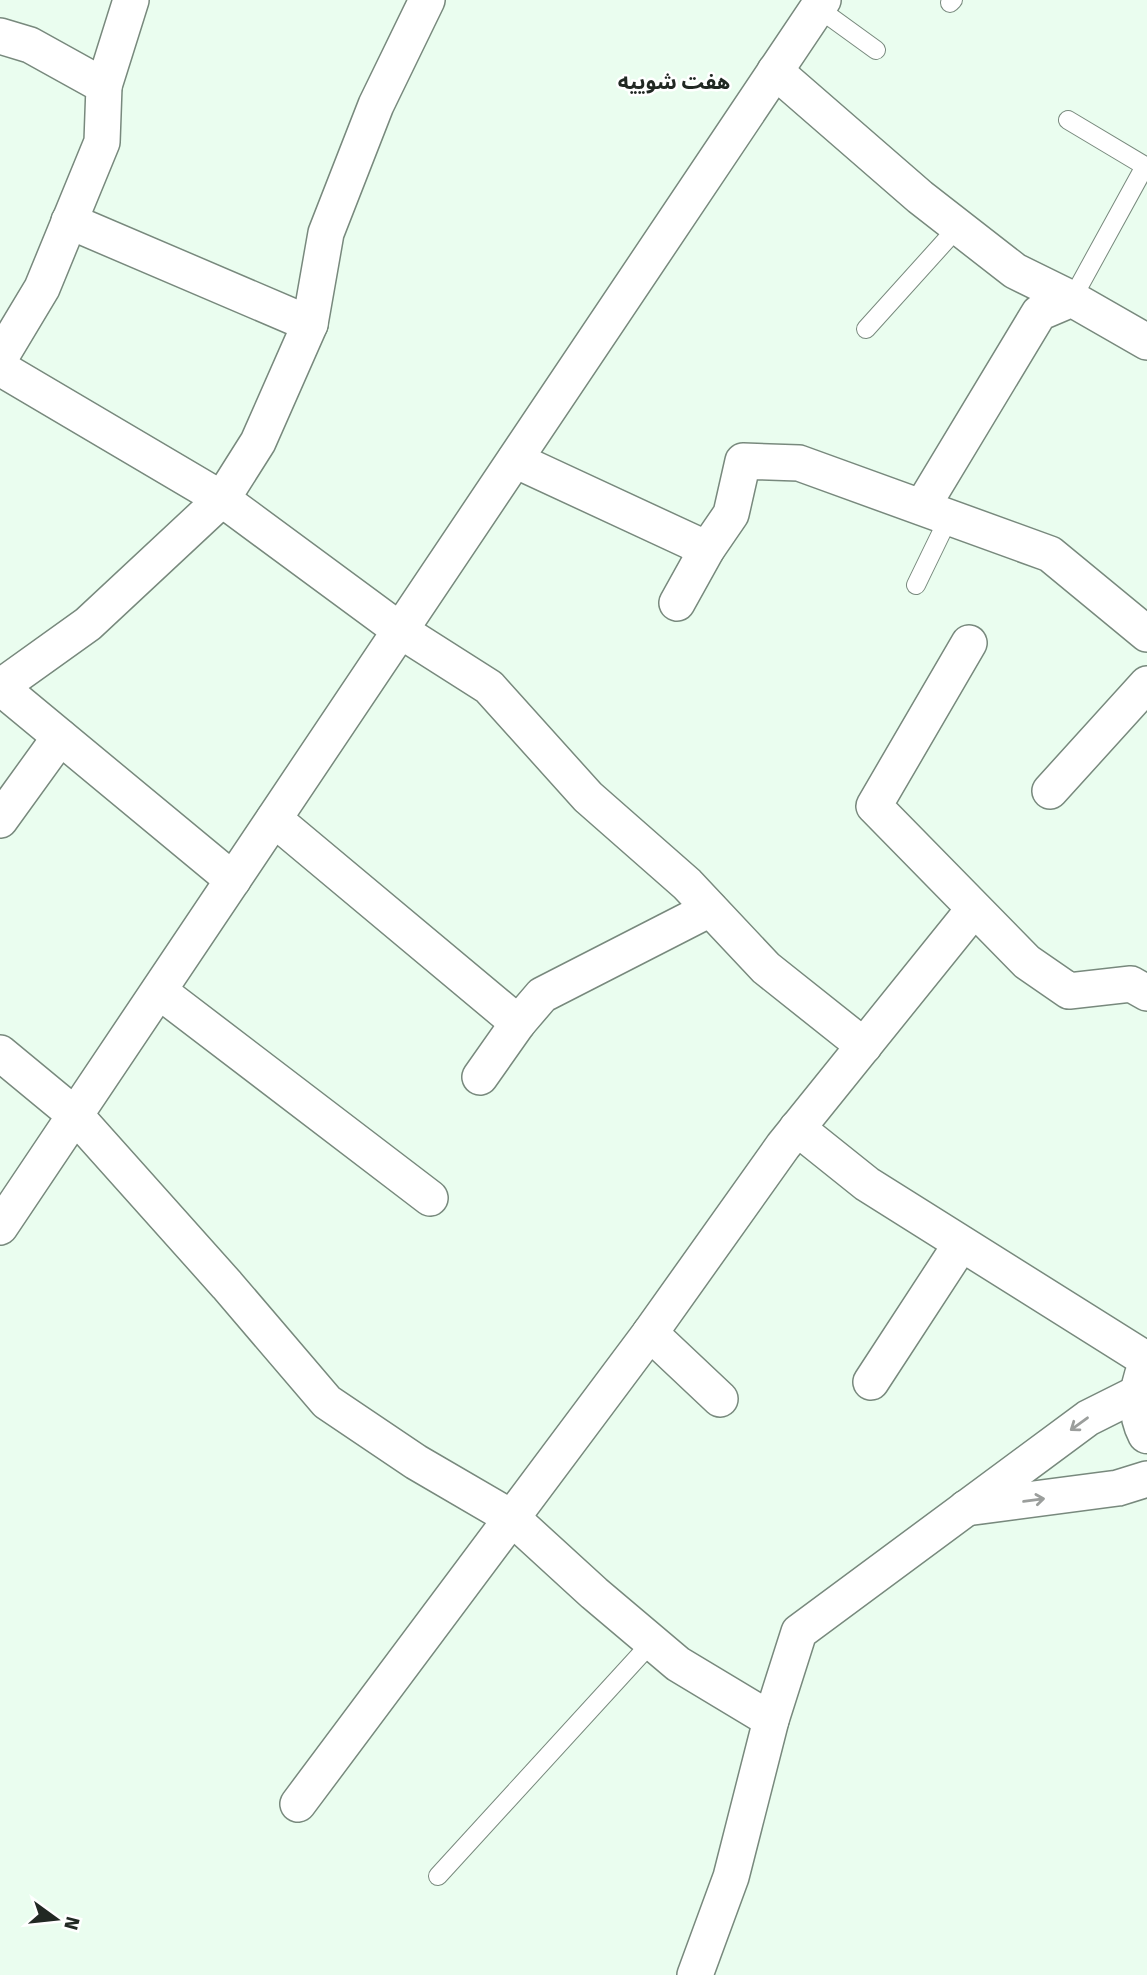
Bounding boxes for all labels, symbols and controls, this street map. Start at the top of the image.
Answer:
district label: هفت شوییه [618,69,730,95]
one-way arrow [1070,1416,1089,1431]
one-way arrow [1022,1493,1045,1506]
north arrow [21,1884,91,1954]
text: N [59,1914,85,1932]

